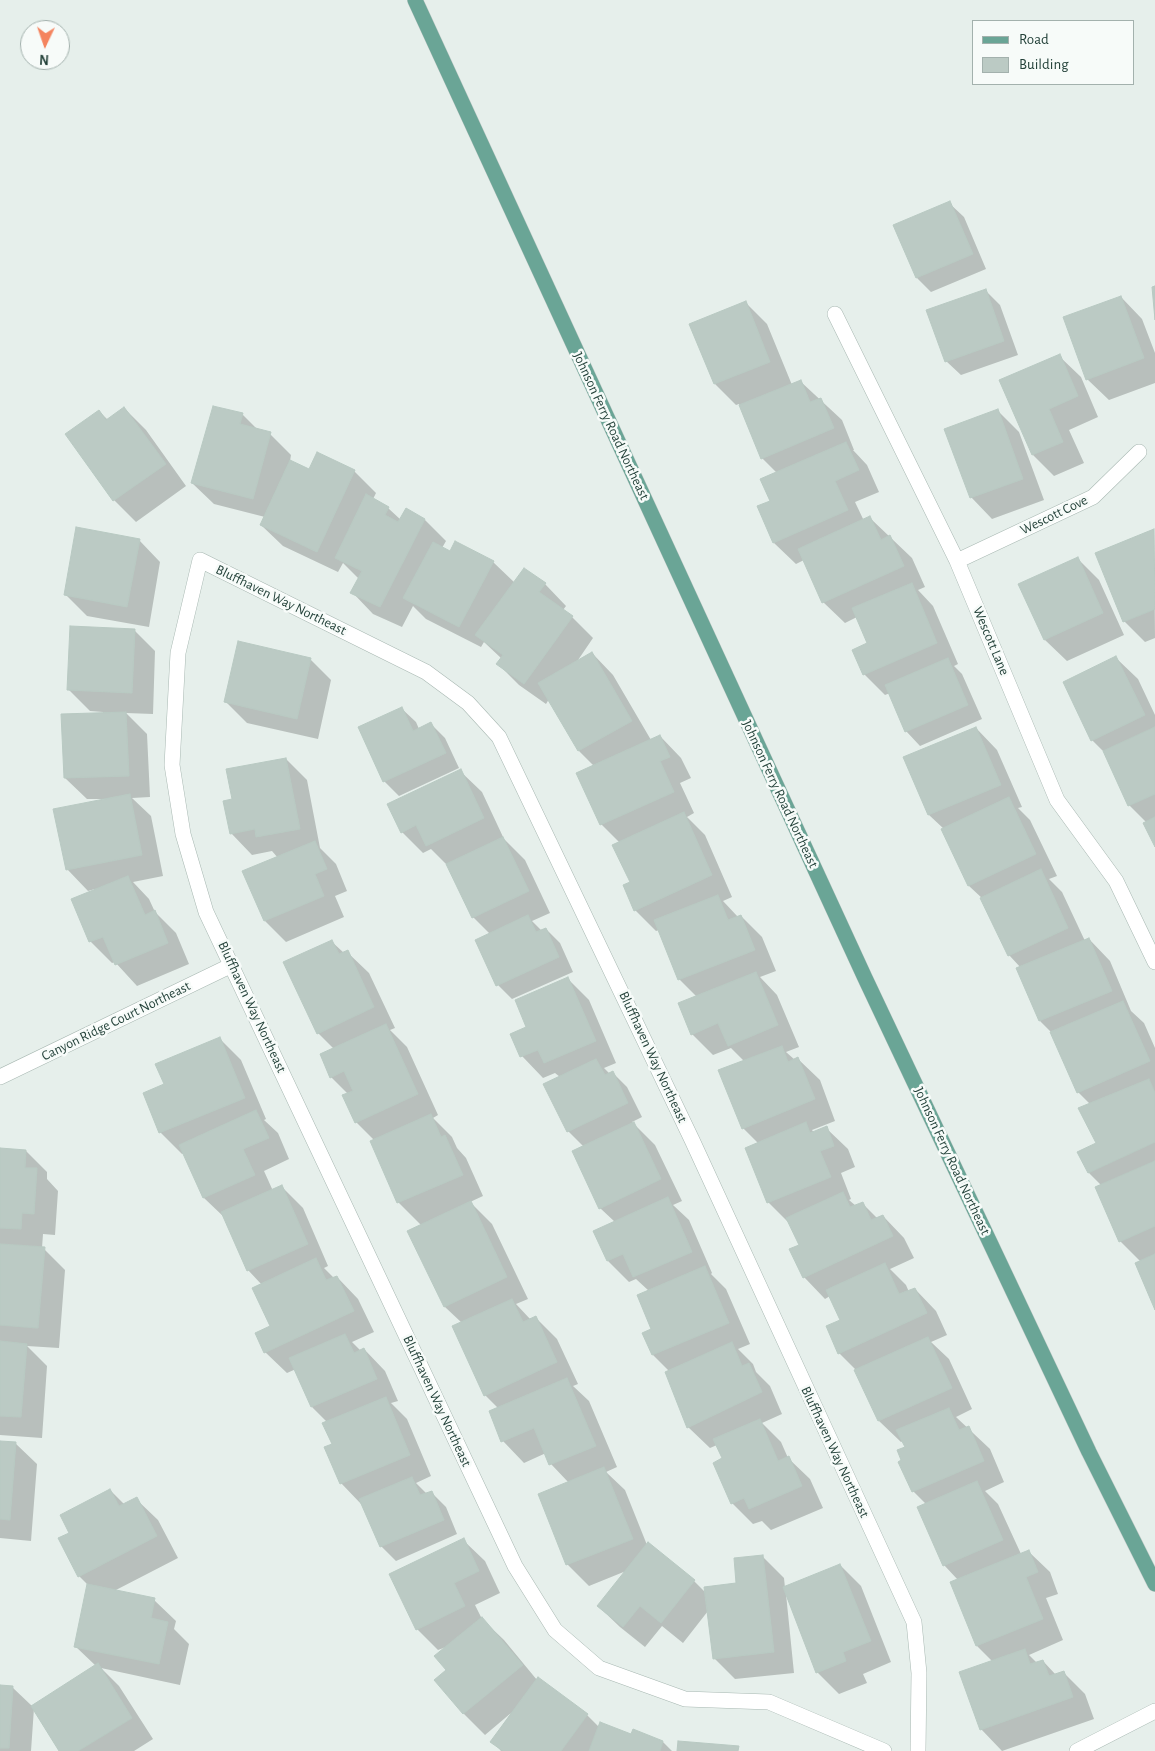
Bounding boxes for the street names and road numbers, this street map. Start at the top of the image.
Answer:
street label: Johnson Ferry Road Northeast [569,349,653,503]
street label: Wescott Cove [1018,491,1090,539]
street label: Bluffhaven Way Northeast [213,561,349,639]
street label: Wescott Lane [969,604,1013,678]
street label: Johnson Ferry Road Northeast [738,717,822,871]
street label: Bluffhaven Way Northeast [214,939,290,1075]
street label: Canyon Ridge Court Northeast [39,978,193,1064]
street label: Bluffhaven Way Northeast [615,989,691,1125]
street label: Johnson Ferry Road Northeast [910,1084,994,1238]
street label: Bluffhaven Way Northeast [399,1333,475,1469]
street label: Bluffhaven Way Northeast [797,1384,873,1520]

